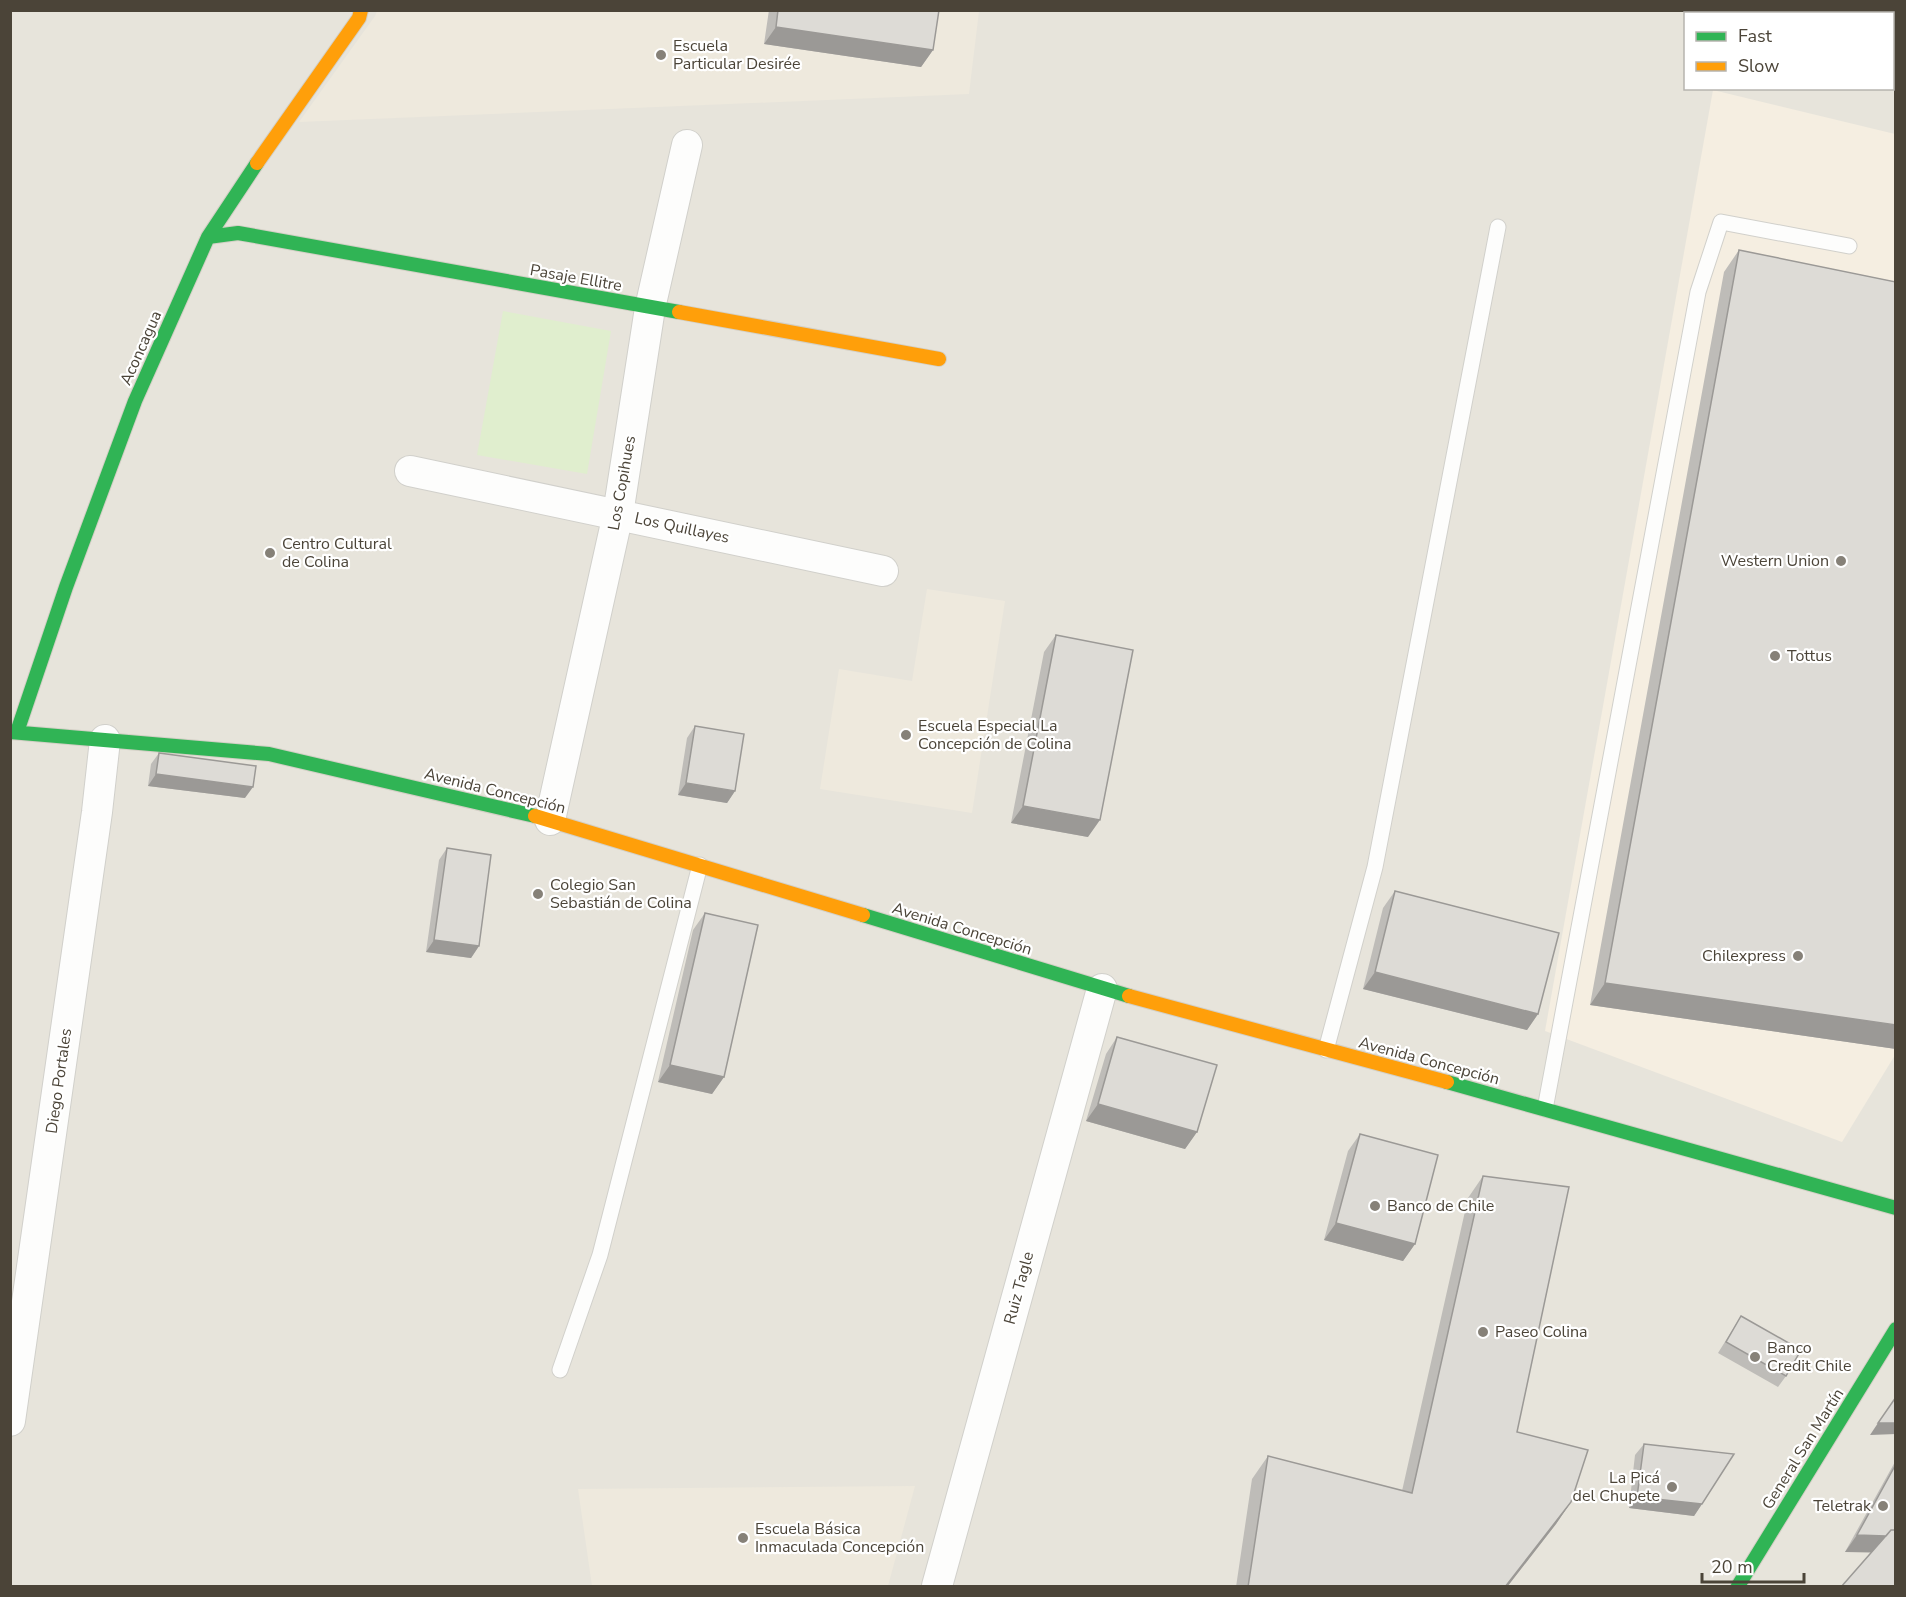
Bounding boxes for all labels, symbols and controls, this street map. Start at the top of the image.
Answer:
legend [1684,12,1894,90]
text: Fast [1738,24,1773,48]
place label: Escuela Particular Desirée [673,35,801,75]
marker: Escuela Particular Desirée [654,48,668,62]
text: Slow [1738,54,1779,78]
street label: Pasaje Ellitre [528,259,624,297]
street label: Aconcagua [115,307,167,389]
street label: Los Copihues [603,434,641,532]
street label: Los Quillayes [633,507,731,549]
place label: Centro Cultural de Colina [282,533,392,573]
marker: Centro Cultural de Colina [263,546,277,560]
place label: Western Union [1721,550,1829,572]
marker: Western Union [1834,554,1848,568]
place label: Tottus [1787,645,1832,667]
marker: Tottus [1768,649,1782,663]
place label: Escuela Especial La Concepción de Colina [918,715,1072,755]
marker: Escuela Especial La Concepción de Colina [899,728,913,742]
street label: Avenida Concepción [422,763,568,819]
place label: Colegio San Sebastián de Colina [550,874,692,914]
marker: Colegio San Sebastián de Colina [531,887,545,901]
street label: Avenida Concepción [889,897,1035,961]
place label: Chilexpress [1702,945,1786,967]
marker: Chilexpress [1791,949,1805,963]
street label: Diego Portales [41,1027,77,1135]
street label: Avenida Concepción [1356,1032,1502,1090]
place label: Banco de Chile [1387,1195,1494,1217]
marker: Banco de Chile [1368,1199,1382,1213]
street label: Ruiz Tagle [999,1249,1039,1327]
place label: Paseo Colina [1495,1321,1588,1343]
marker: Paseo Colina [1476,1325,1490,1339]
place label: Banco Credit Chile [1767,1337,1851,1377]
marker: Banco Credit Chile [1748,1350,1762,1364]
street label: General San Martín [1757,1384,1849,1514]
place label: La Picá del Chupete [1573,1467,1660,1507]
marker: La Picá del Chupete [1665,1480,1679,1494]
place label: Teletrak [1813,1495,1872,1517]
marker: Teletrak [1876,1499,1890,1513]
place label: Escuela Básica Inmaculada Concepción [755,1518,924,1558]
marker: Escuela Básica Inmaculada Concepción [736,1531,750,1545]
scale bar [1702,1546,1804,1584]
text: 20 m [1711,1555,1753,1579]

